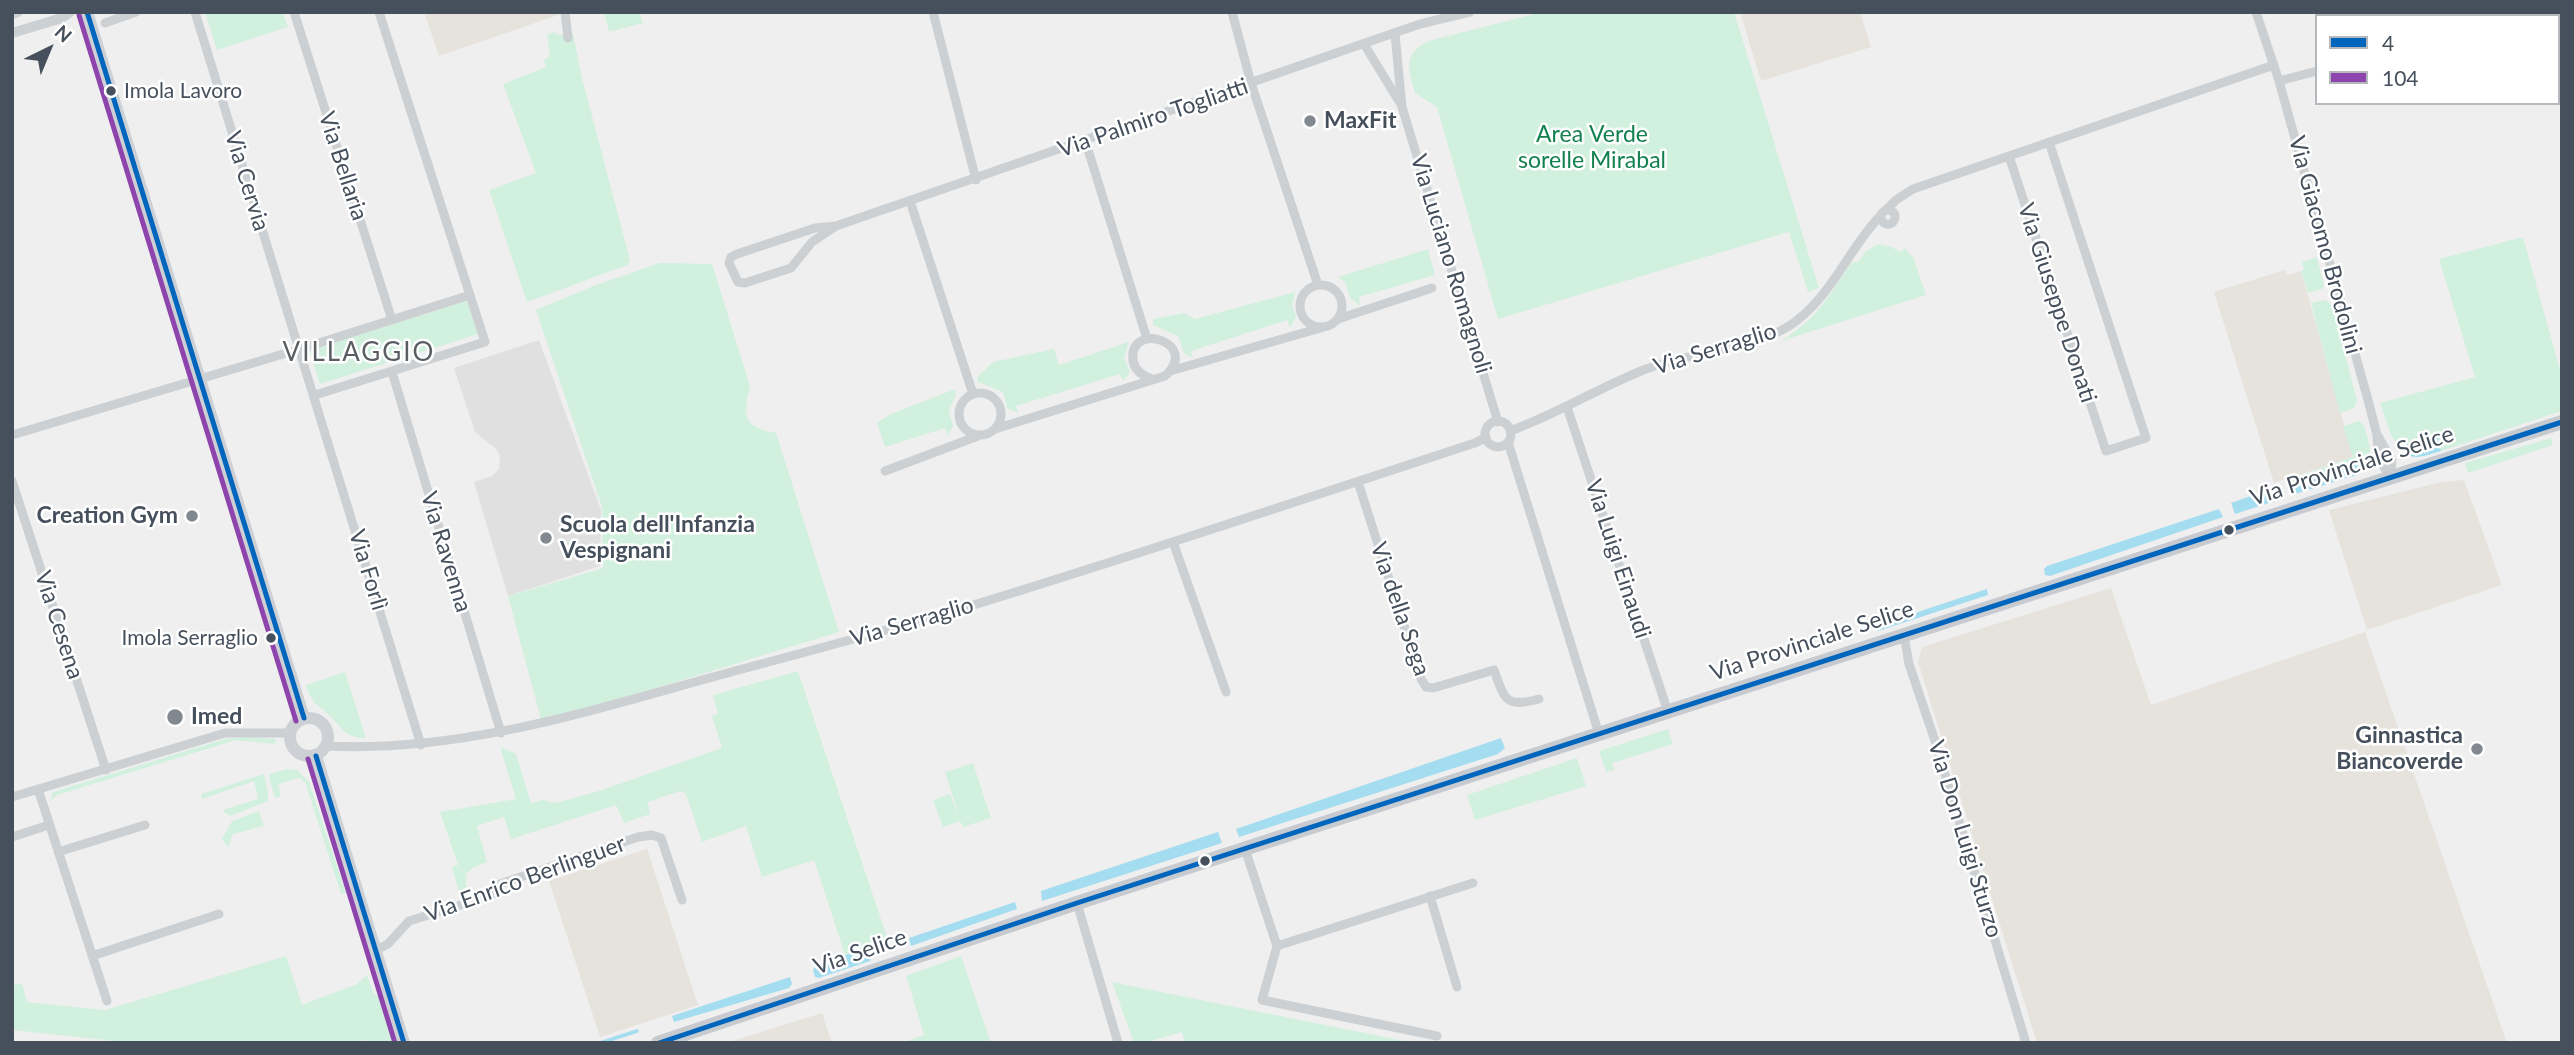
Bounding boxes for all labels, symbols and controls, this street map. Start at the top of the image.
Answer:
north arrow [14,14,84,84]
legend [2315,14,2560,105]
text: N [50,20,77,47]
text: 4 [2382,30,2394,55]
text: 104 [2382,65,2419,90]
street label: Via Palmiro Togliatti [1054,73,1252,163]
place label: Imola Lavoro [124,78,242,104]
marker: Imola Lavoro [104,84,118,98]
place label: MaxFit [1324,107,1396,135]
street label: Via Bellaria [312,108,374,224]
marker: MaxFit [1302,113,1318,129]
park label: Area Verde sorelle Mirabal [1518,121,1666,175]
street label: Via Cervia [219,128,275,234]
street label: Via Giacomo Brodolini [2283,133,2367,357]
street label: Via Luciano Romagnoli [1404,151,1498,377]
street label: Via Giuseppe Donati [2012,200,2102,406]
street label: Via Serraglio [1650,317,1780,381]
district label: VILLAGGIO [284,337,434,369]
street label: Via Provinciale Selice [2247,420,2457,512]
street label: Via Luigi Einaudi [1579,476,1657,642]
street label: Via Ravenna [415,488,477,616]
place label: Creation Gym [37,502,178,530]
marker: Creation Gym [184,508,200,524]
place label: Scuola dell'Infanzia Vespignani [560,511,755,565]
unlabelled marker [2222,523,2236,537]
street label: Via Forlì [343,526,393,614]
marker: Scuola dell'Infanzia Vespignani [538,530,554,546]
street label: Via della Sega [1364,539,1436,679]
street label: Via Cesena [29,567,89,683]
street label: Via Serraglio [847,591,977,653]
street label: Via Provinciale Selice [1707,595,1917,687]
place label: Imola Serraglio [122,625,258,651]
marker: Imola Serraglio [264,631,278,645]
place label: Imed [191,703,242,731]
marker: Imed [165,707,185,727]
place label: Ginnastica Biancoverde [2336,722,2463,776]
street label: Via Don Luigi Sturzo [1922,737,2008,941]
marker: Ginnastica Biancoverde [2469,741,2485,757]
street label: Via Enrico Berlinguer [421,830,629,928]
unlabelled marker [1198,854,1212,868]
street label: Via Selice [810,923,910,981]

